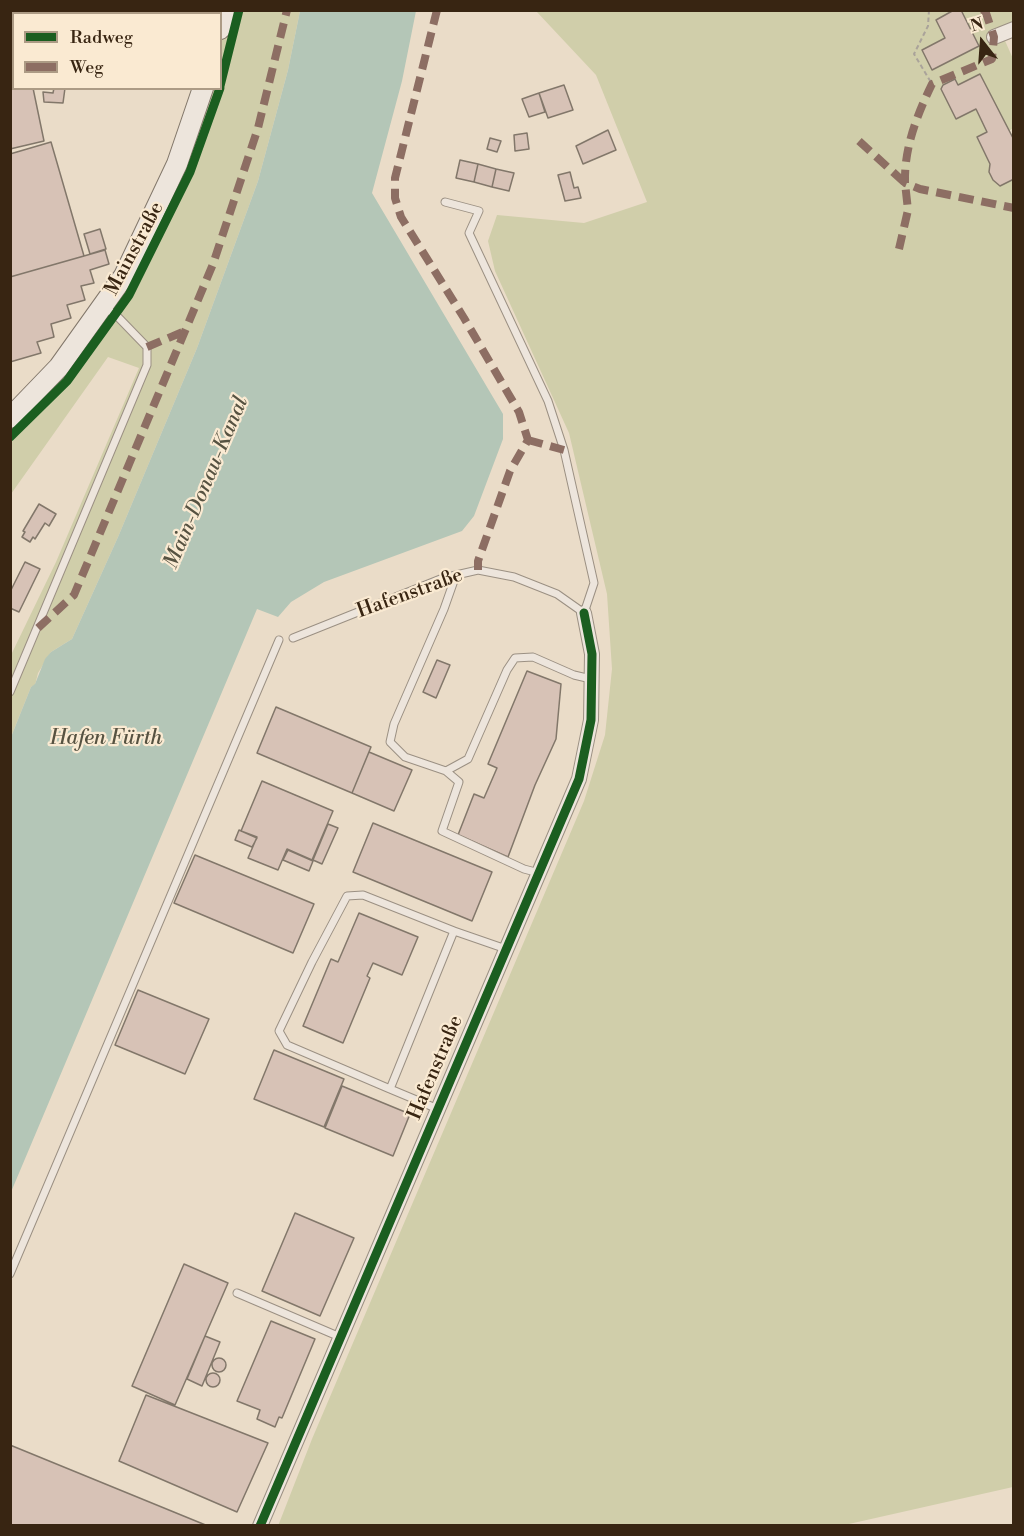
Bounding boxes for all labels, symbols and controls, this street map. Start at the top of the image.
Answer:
legend [12,12,222,90]
north arrow [952,12,1012,72]
text: N [968,13,986,36]
text: Radweg [70,26,133,49]
text: Weg [70,56,104,79]
street label: Mainstraße [100,198,170,300]
water label: Main-Donau-Kanal [159,393,255,573]
street label: Hafenstraße [354,564,466,624]
water label: Hafen Fürth [50,726,162,752]
street label: Hafenstraße [403,1012,469,1124]

